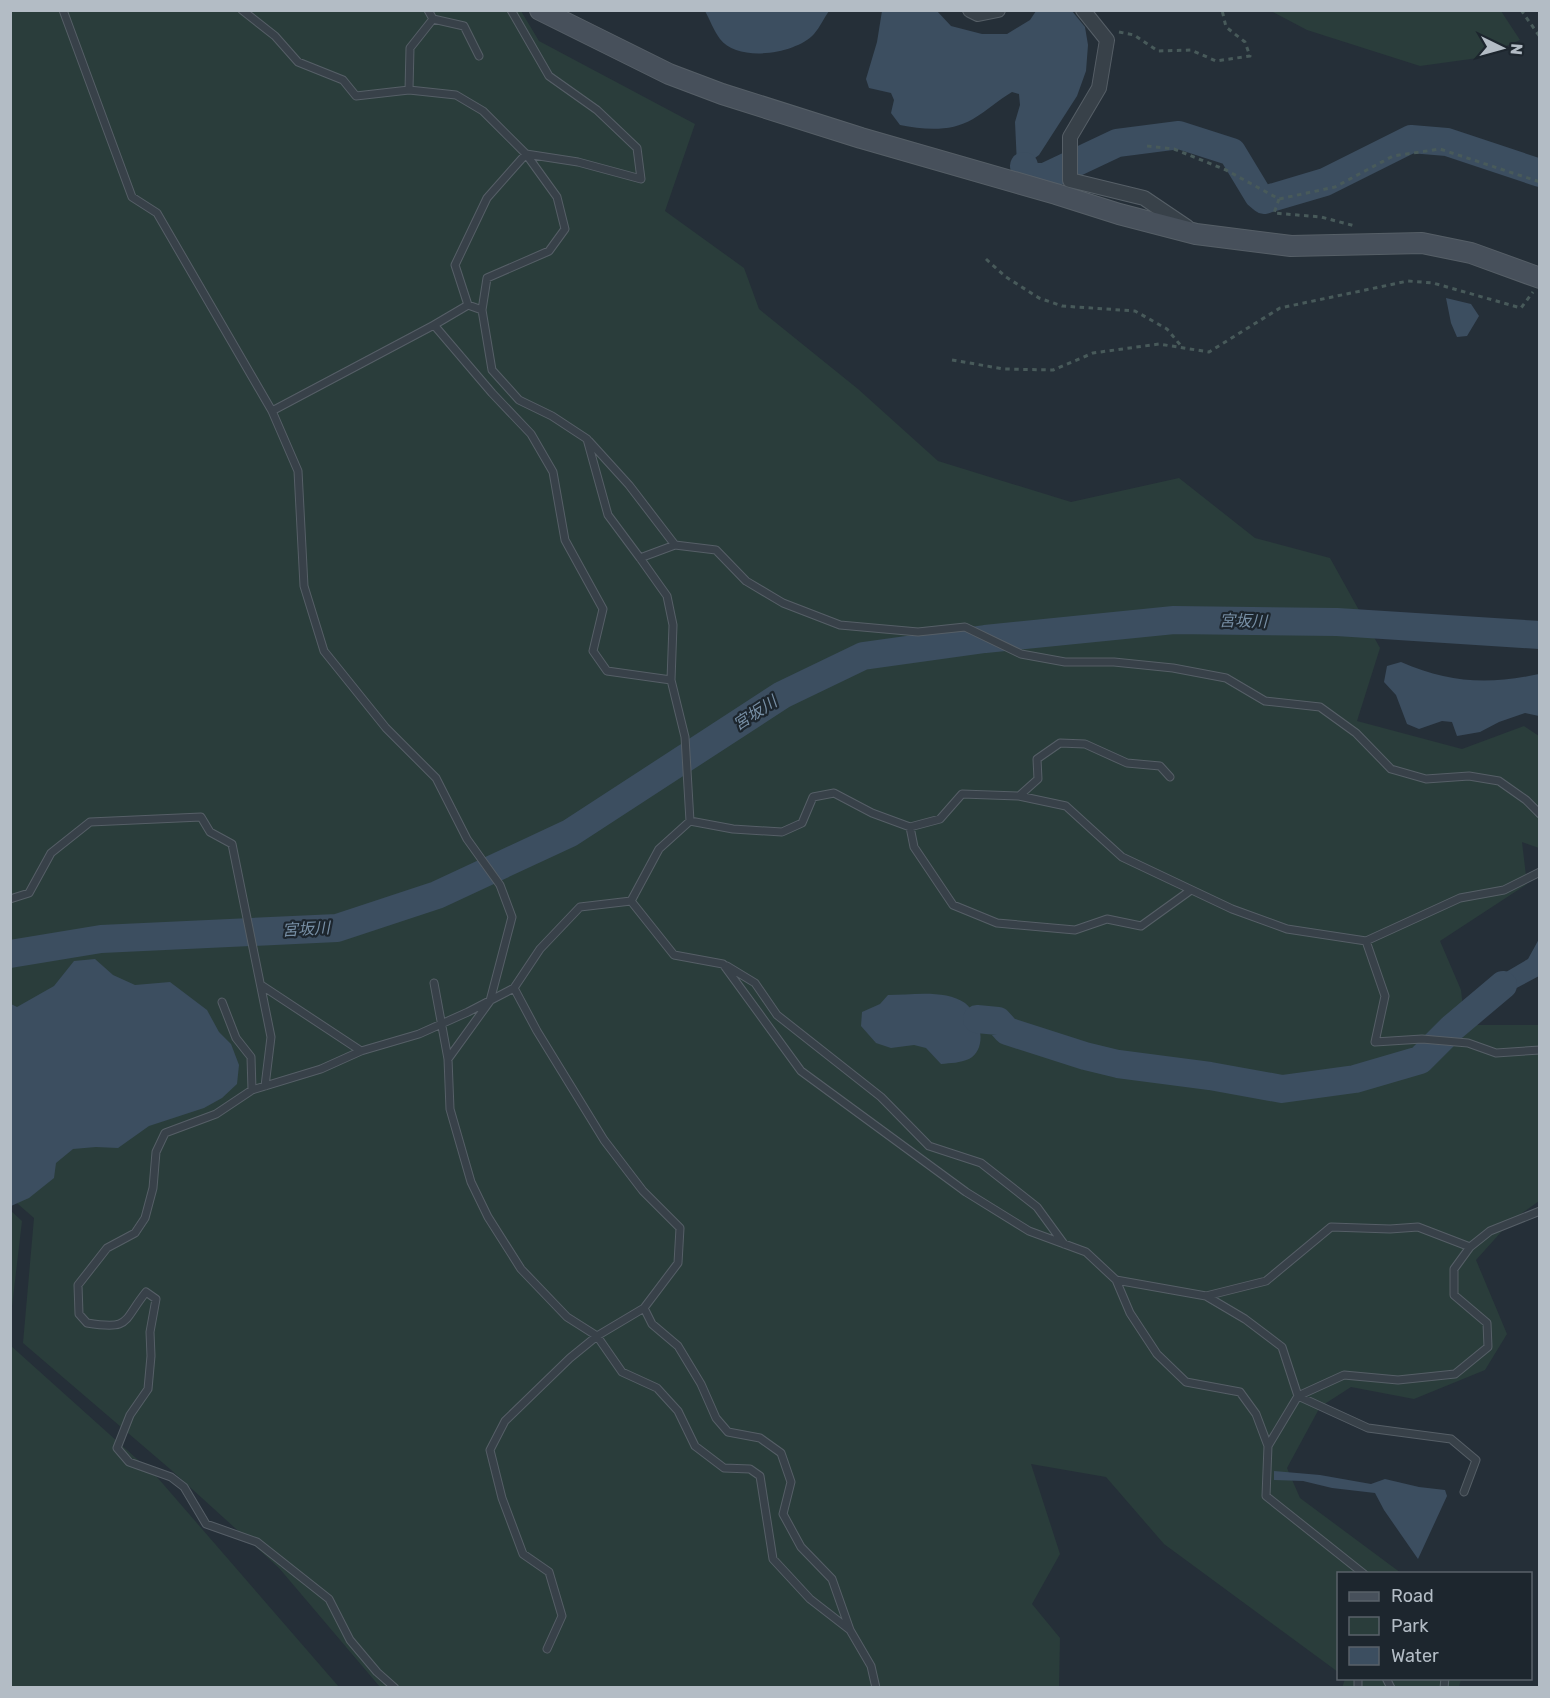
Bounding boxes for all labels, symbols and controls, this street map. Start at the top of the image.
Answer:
north arrow [1472,18,1532,78]
text: N [1506,43,1526,56]
water label: 宮坂川 [1219,611,1269,631]
water label: 宮坂川 [730,691,782,734]
water label: 宮坂川 [282,918,332,940]
legend [1337,1572,1532,1680]
text: Road [1391,1585,1434,1607]
text: Park [1391,1615,1429,1637]
text: Water [1391,1645,1439,1667]

